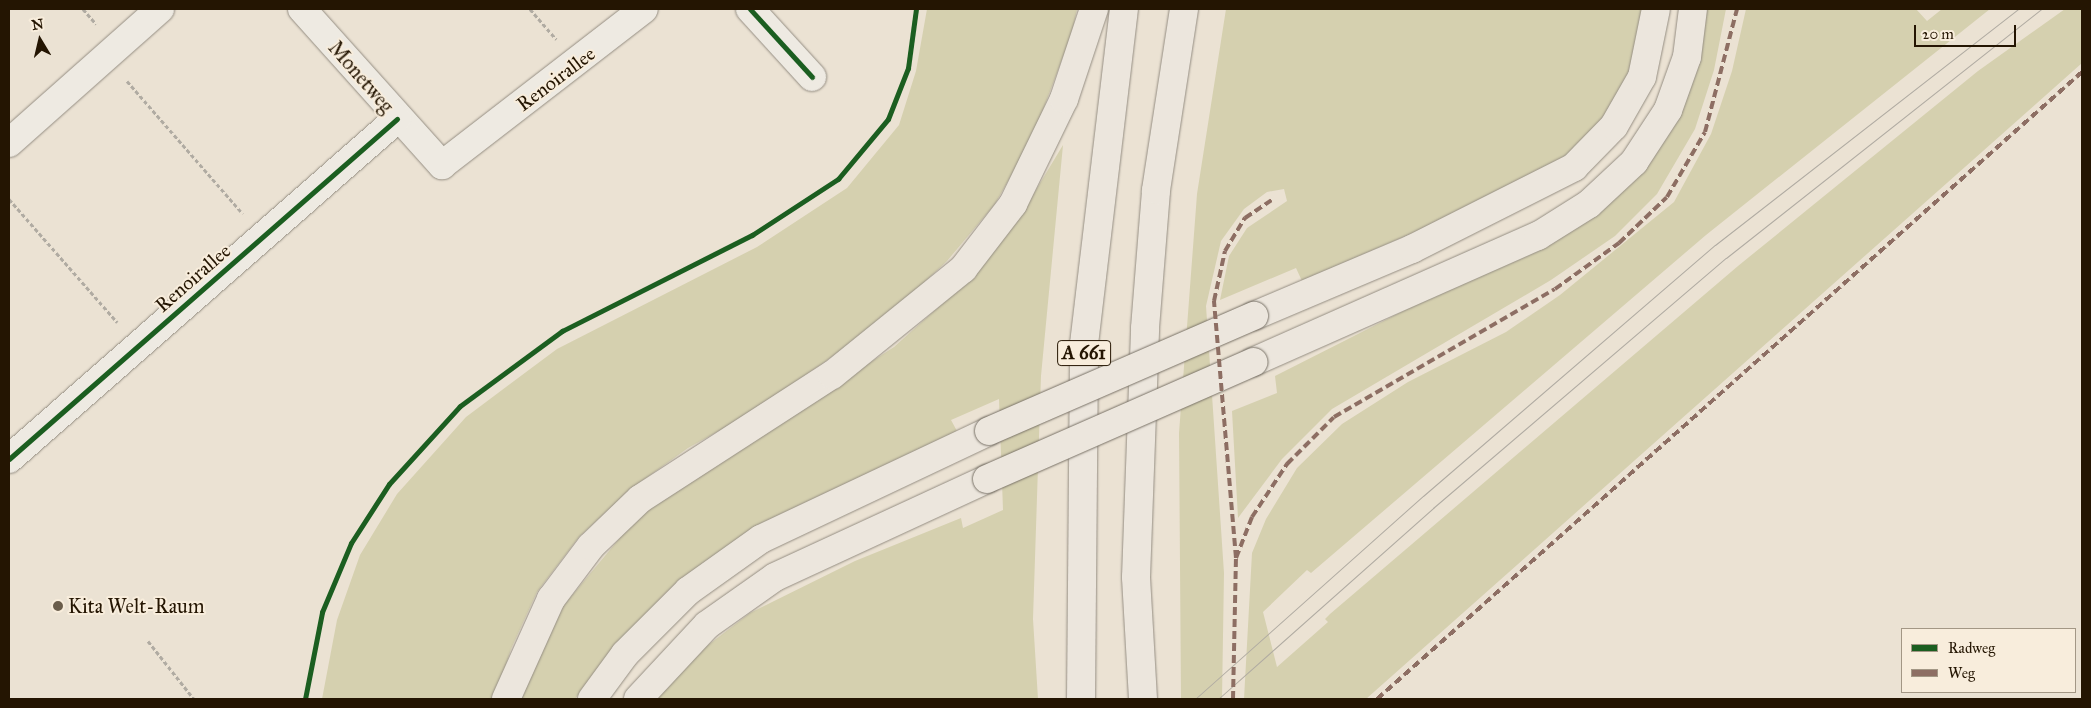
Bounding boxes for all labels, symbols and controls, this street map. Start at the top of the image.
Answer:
north arrow [15,15,65,65]
text: N [30,15,45,34]
scale bar [1916,15,2018,47]
text: 20 m [1922,25,1954,43]
street label: Monetweg [323,36,399,118]
street label: Renoirallee [512,42,600,116]
street label: Renoirallee [150,239,236,317]
road number: A 661 [1056,336,1112,369]
place label: Kita Welt-Raum [68,594,205,618]
marker: Kita Welt-Raum [52,600,64,612]
legend [1901,628,2076,693]
text: Radweg [1948,639,1995,657]
text: Weg [1948,664,1975,682]

